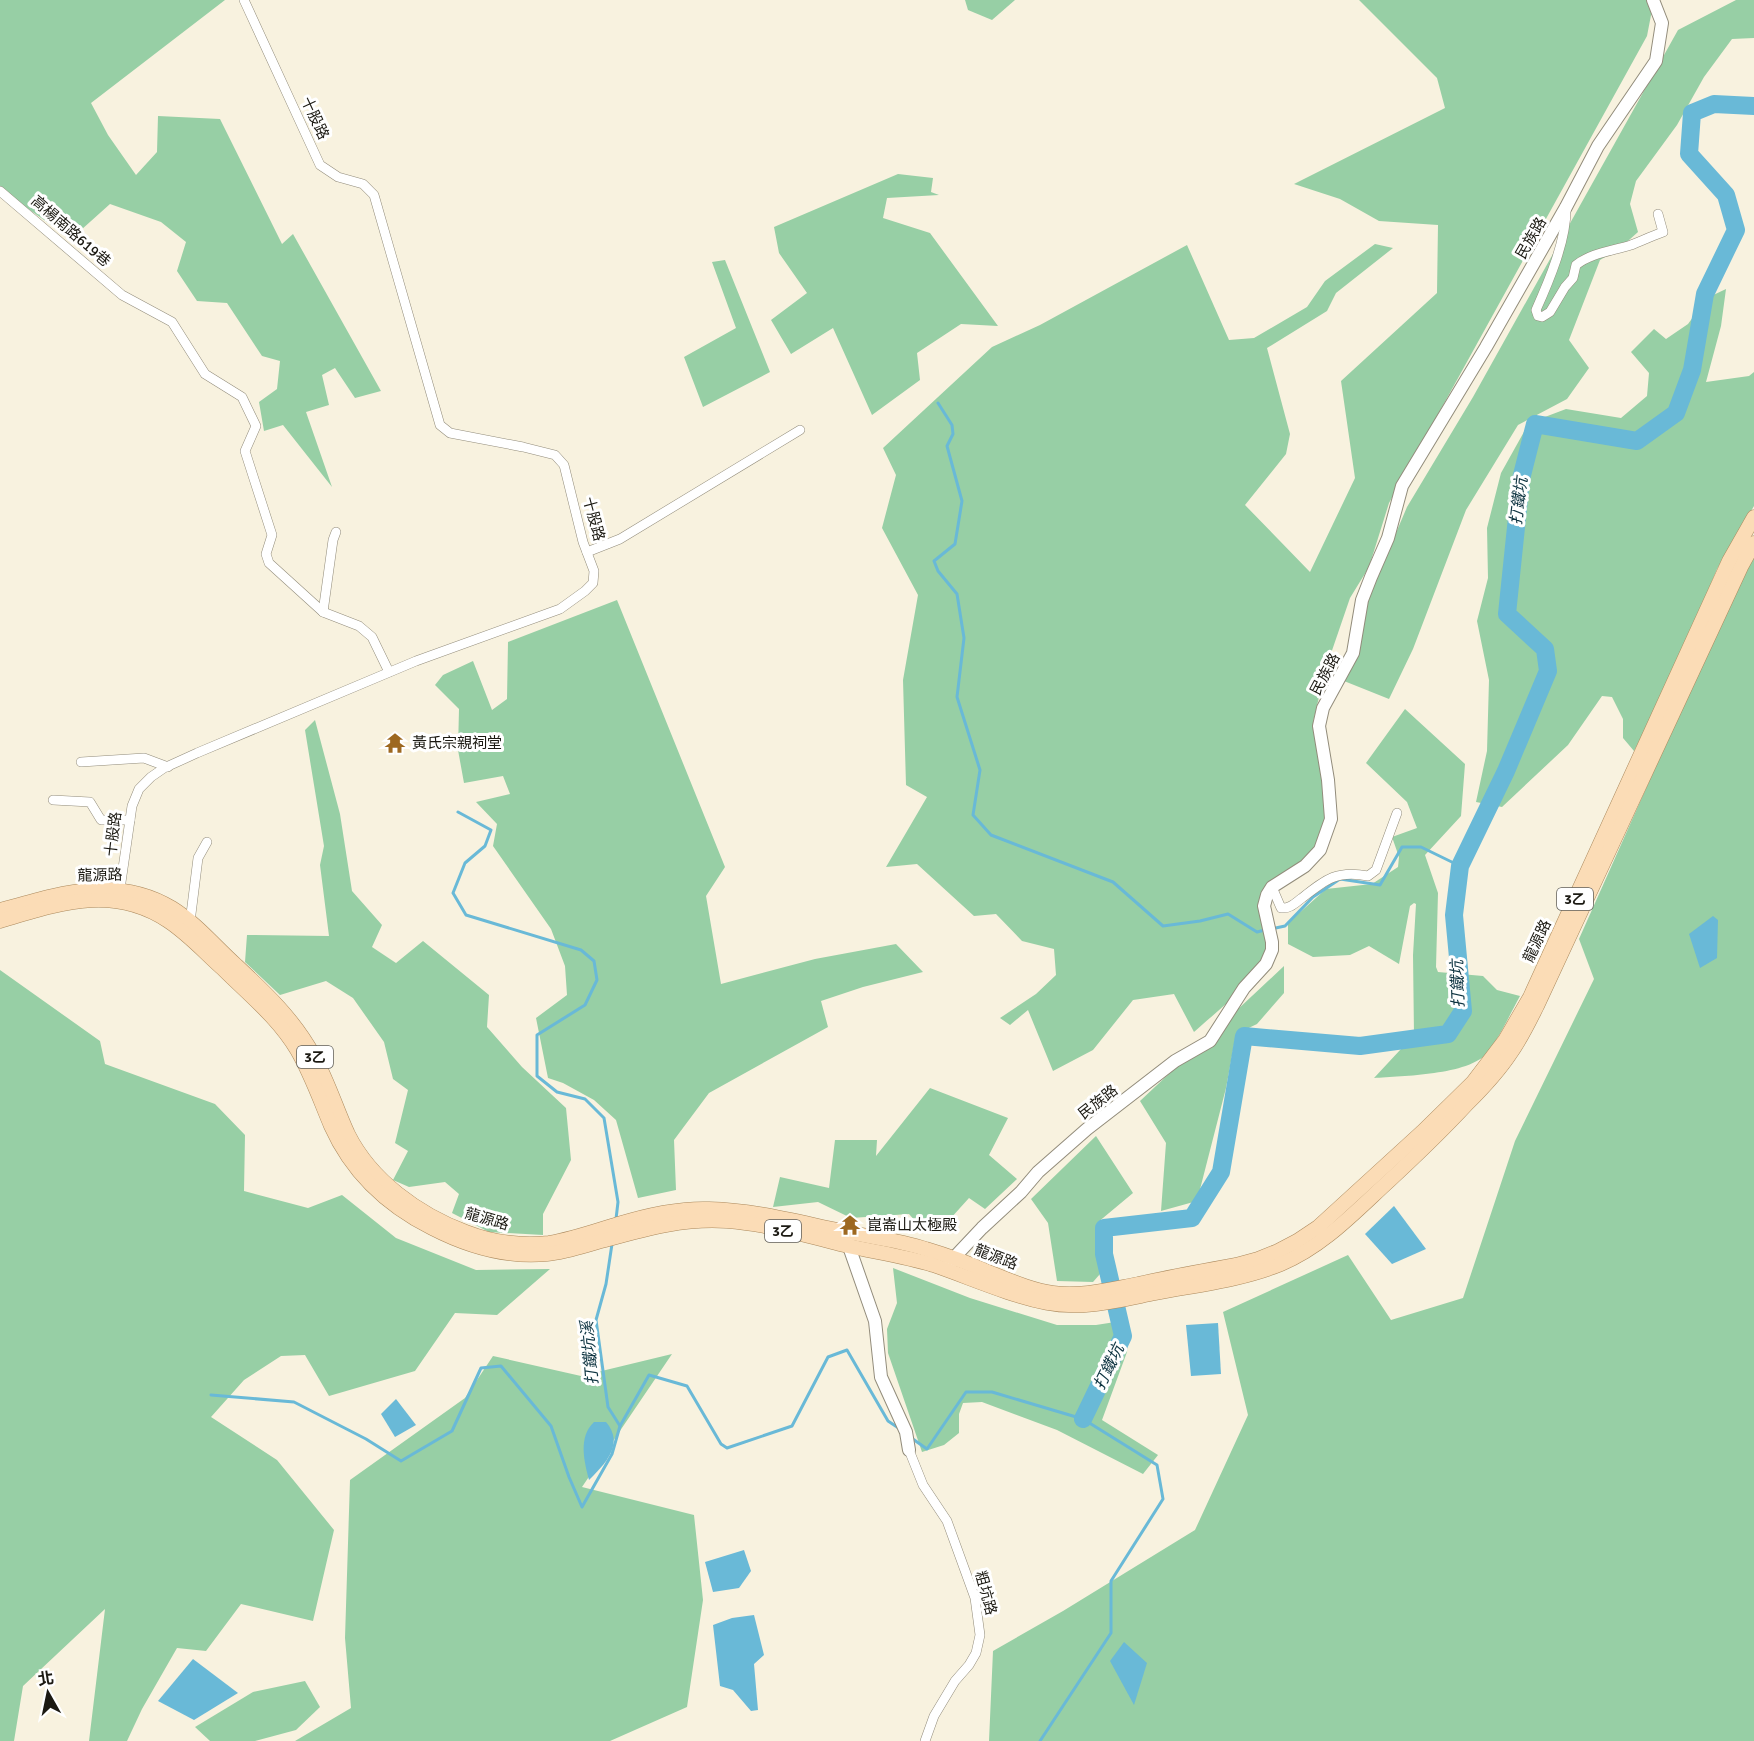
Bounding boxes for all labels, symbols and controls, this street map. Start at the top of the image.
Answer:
street label: 十股路 [297,94,333,142]
street label: 高楊南路619巷 [28,192,114,270]
street label: 民族路 [1512,214,1550,262]
water label: 打鐵坑 [1506,474,1532,526]
street label: 十股路 [579,495,609,543]
street label: 民族路 [1306,650,1344,698]
temple icon: 黃氏宗親祠堂 [383,731,407,755]
place label: 黃氏宗親祠堂 [412,734,502,752]
street label: 十股路 [101,811,125,857]
street label: 龍源路 [77,866,123,884]
road number: 3乙 [1557,888,1593,910]
street label: 龍源路 [1519,917,1555,965]
water label: 打鐵坑 [1447,958,1469,1008]
road number: 3乙 [297,1046,333,1068]
street label: 民族路 [1075,1081,1121,1123]
street label: 龍源路 [463,1204,511,1234]
temple icon: 崑崙山太極殿 [838,1213,862,1237]
place label: 崑崙山太極殿 [867,1216,957,1234]
road number: 3乙 [765,1220,801,1242]
street label: 龍源路 [972,1241,1020,1273]
water label: 打鐵坑溪 [577,1318,603,1386]
water label: 打鐵坑 [1089,1339,1129,1393]
street label: 粗坑路 [971,1569,1001,1617]
north arrow [18,1663,78,1723]
text: 北 [36,1668,55,1690]

